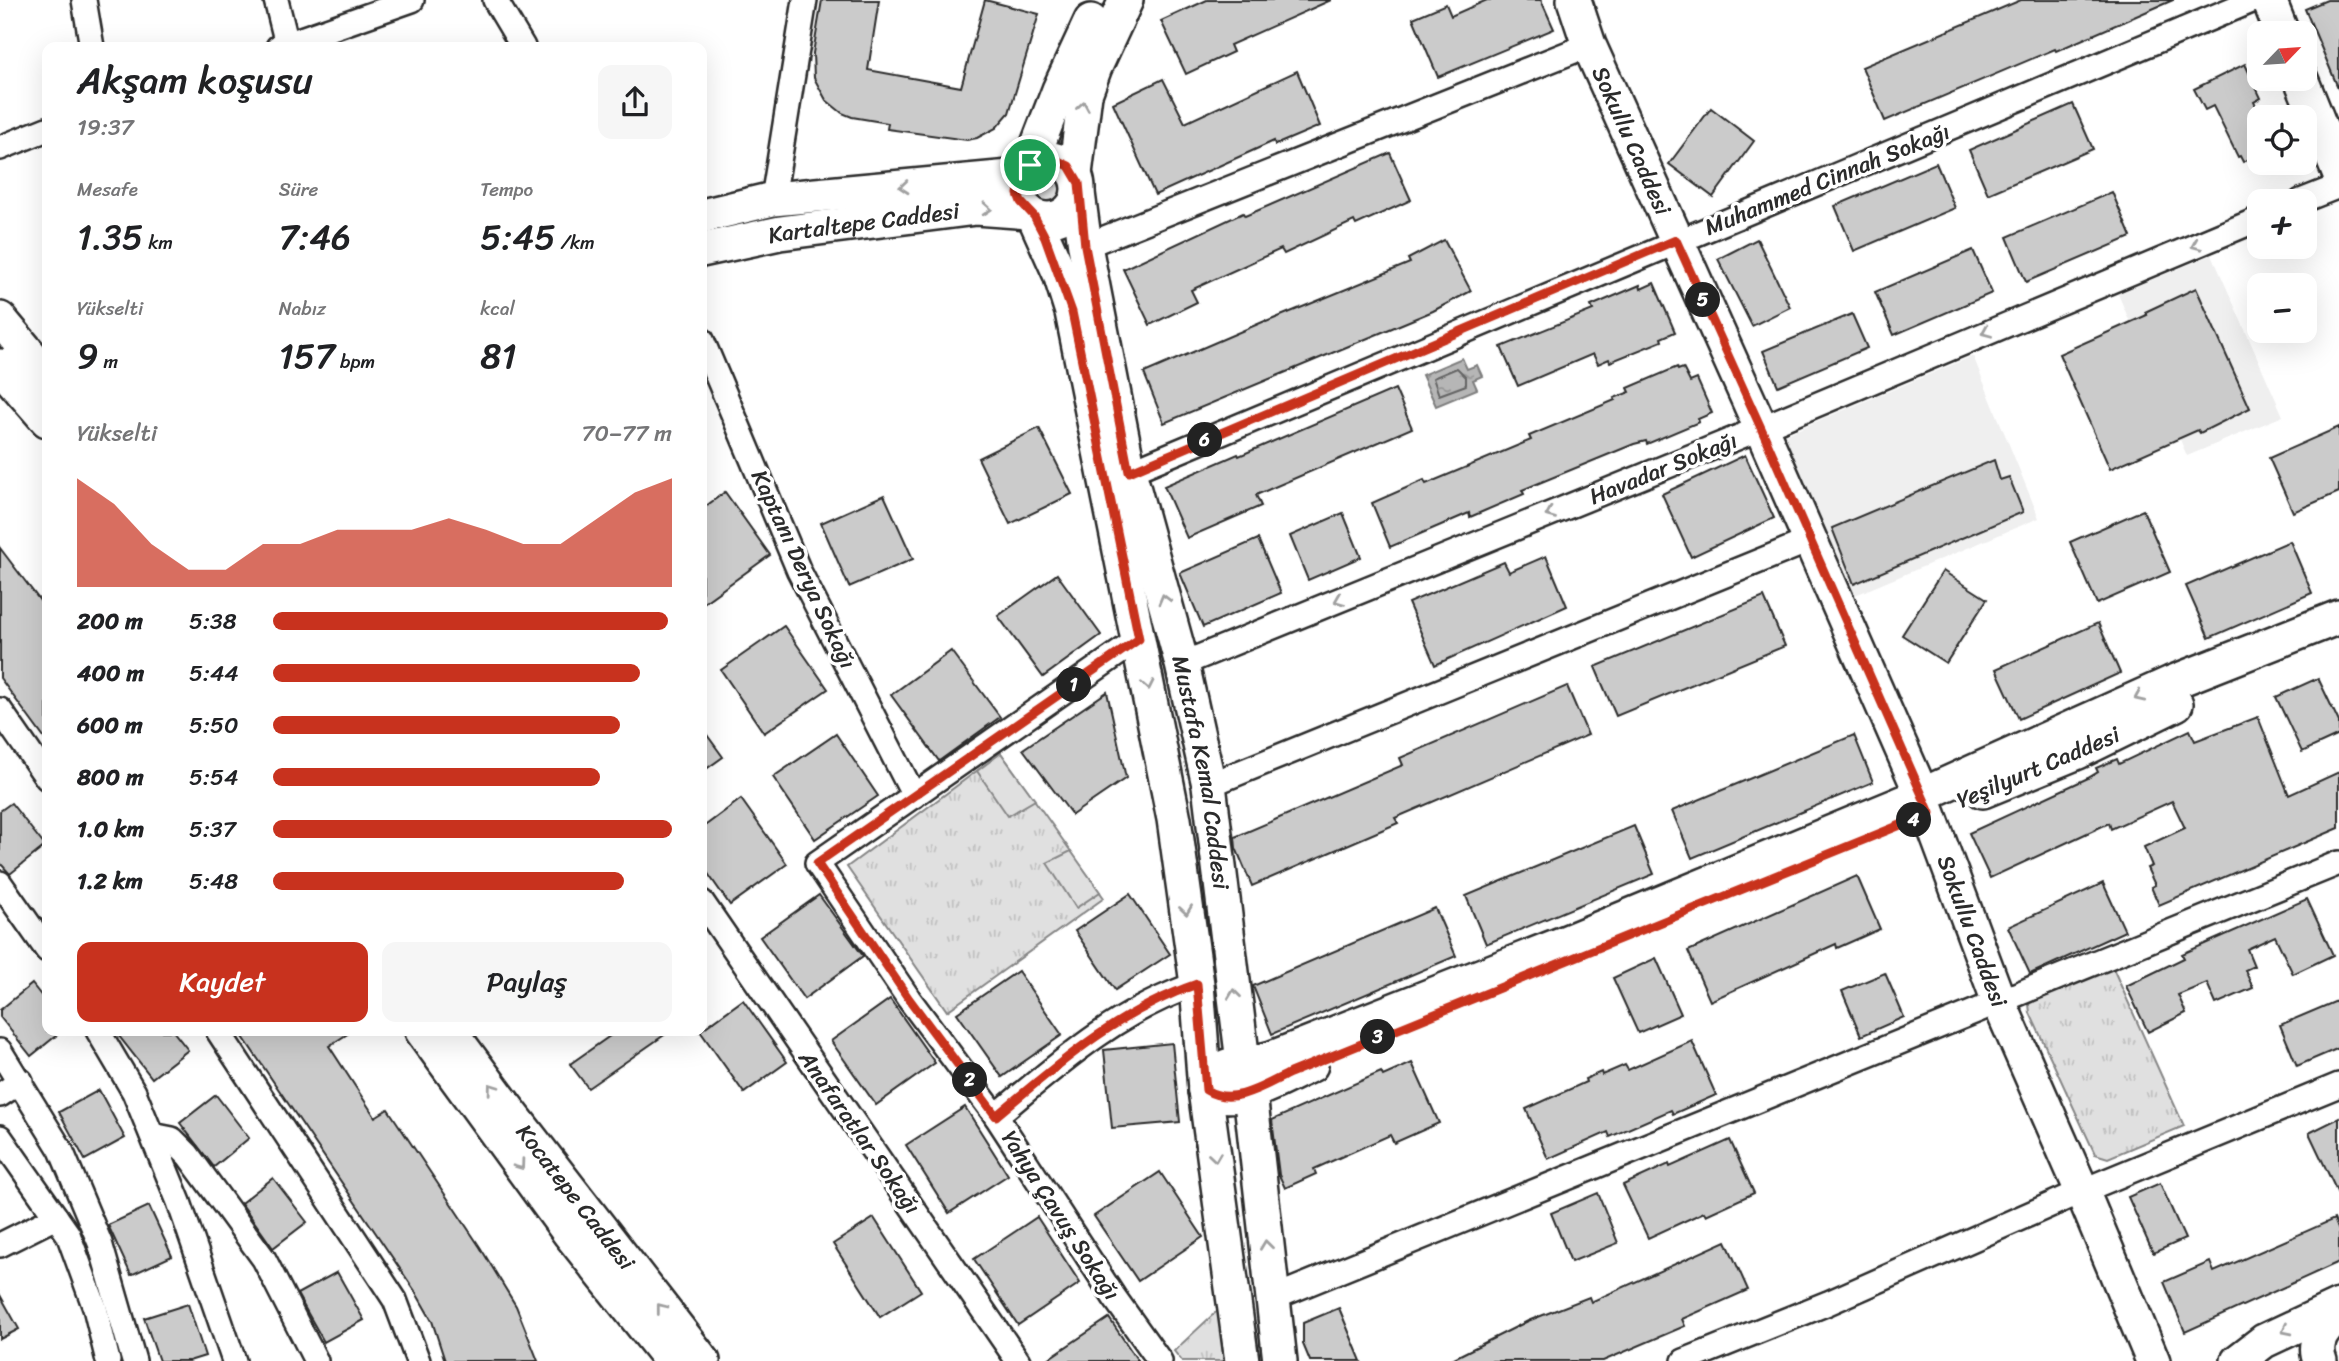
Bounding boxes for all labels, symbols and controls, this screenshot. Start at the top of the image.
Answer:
north arrow [2247,21,2317,91]
map controls [2247,21,2317,343]
text: Akşam koşusu [77,47,313,114]
street label: Sokullu Caddesi [1580,59,1683,223]
button: share [598,65,672,139]
one-way arrow [1075,100,1090,112]
button: locate [2247,105,2317,175]
text: 19:37 [77,107,134,148]
street label: Muhammed Cinnah Sokağı [1698,111,1956,248]
pin [1000,135,1060,195]
icon: arrive [1011,146,1049,184]
text: Mesafe [77,173,138,206]
text: Süre [279,173,318,206]
text: Tempo [480,173,533,206]
one-way arrow [898,179,909,194]
button: + [2247,189,2317,259]
street label: Kartaltepe Caddesi [764,190,962,256]
one-way arrow [982,201,993,216]
text: 1.35 [77,206,143,268]
text: 7:46 [279,206,351,268]
text: 5:45 [480,206,556,268]
text: km [143,226,173,259]
text: /km [556,226,595,259]
one-way arrow [2191,236,2203,250]
button: − [2247,273,2317,343]
pin: 5 [1686,282,1720,318]
text: 5 [1697,283,1708,316]
text: Yükselti [77,292,143,325]
text: Nabız [279,292,326,325]
text: kcal [480,292,515,325]
one-way arrow [1981,324,1993,338]
text: 9 [77,325,99,387]
text: 157 [279,325,335,387]
text: 81 [480,325,516,387]
text: m [99,345,118,378]
text: bpm [335,345,375,378]
text: Yükselti [77,413,157,454]
text: 70–77 m [581,413,672,454]
street label: Havadar Sokağı [1583,420,1744,517]
pin: 6 [1188,422,1222,458]
text: 6 [1199,423,1210,456]
street label: Kaptanı Derya Sokağı [739,463,868,676]
one-way arrow [1545,506,1557,520]
one-way arrow [1334,592,1347,606]
one-way arrow [1158,593,1172,605]
text: 200 m [77,601,143,642]
text: 5:38 [189,601,237,642]
street label: Mustafa Kemal Caddesi [1160,651,1242,892]
text: 400 m [77,653,144,694]
text: 5:44 [189,653,239,694]
pin: 1 [1056,668,1092,702]
text: 1 [1069,668,1078,701]
one-way arrow [1140,679,1155,691]
one-way arrow [2134,689,2146,703]
text: 600 m [77,705,143,746]
text: 5:50 [189,705,239,746]
street label: Yeşilyurt Caddesi [1950,714,2127,820]
text: 800 m [77,757,144,798]
text: 5:54 [189,757,238,798]
pin: 4 [1896,802,1932,838]
text: 4 [1908,803,1919,836]
text: 1.0 km [77,809,144,850]
text: 5:37 [189,809,236,850]
street label: Sokullu Caddesi [1925,849,2019,1015]
text: 1.2 km [77,861,143,902]
text: 5:48 [189,861,238,902]
one-way arrow [1179,904,1194,915]
button: Kaydet [77,942,368,1022]
button: Paylaş [382,942,672,1022]
one-way arrow [1227,988,1242,1000]
pin: 3 [1360,1020,1396,1054]
text: 3 [1372,1020,1383,1053]
street label: Anafaratlar Sokağı [787,1041,932,1223]
pin: 2 [953,1062,988,1098]
text: 2 [964,1063,975,1096]
one-way arrow [488,1084,501,1096]
street label: Kocatepe Caddesi [505,1115,646,1280]
street label: Yahya Çavuş Sokağı [990,1122,1131,1309]
one-way arrow [1207,1151,1222,1163]
one-way arrow [512,1157,525,1170]
one-way arrow [1259,1239,1274,1250]
one-way arrow [656,1303,669,1315]
one-way arrow [2281,1322,2293,1336]

